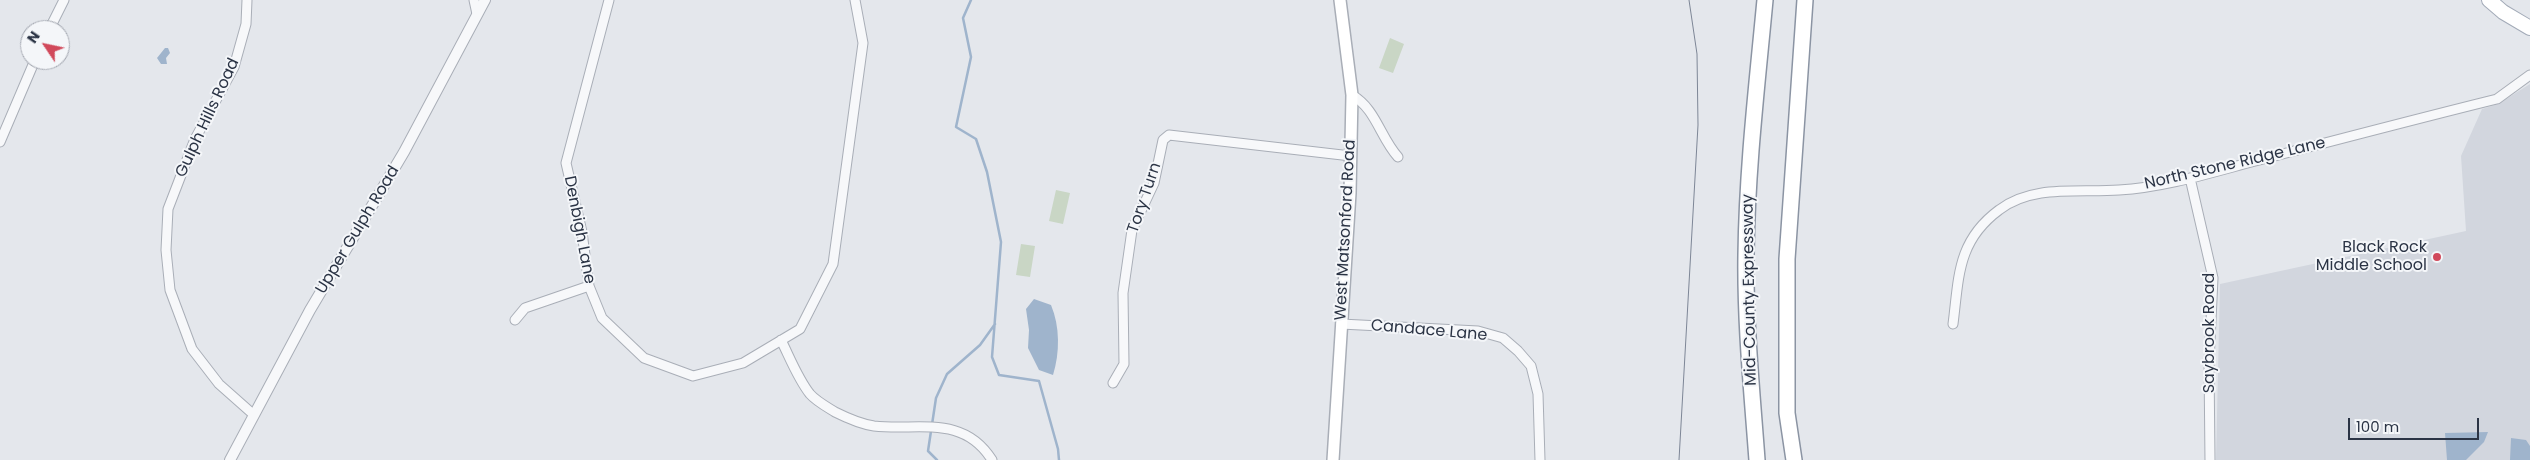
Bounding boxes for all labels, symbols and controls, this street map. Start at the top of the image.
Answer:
north arrow [20,20,70,70]
text: N [22,27,45,47]
street label: Gulph Hills Road [172,55,244,181]
street label: North Stone Ridge Lane [2143,134,2327,194]
street label: West Matsonford Road [1332,139,1360,321]
street label: Tory Turn [1124,160,1166,236]
street label: Upper Gulph Road [312,162,404,298]
street label: Denbigh Lane [559,174,599,286]
street label: Mid-County Expressway [1739,194,1761,386]
place label: Black Rock Middle School [2316,238,2427,276]
marker: Black Rock Middle School [2431,251,2443,263]
street label: Saybrook Road [2200,273,2220,393]
street label: Candace Lane [1370,316,1488,346]
scale bar [2350,408,2481,440]
text: 100 m [2356,416,2399,437]

